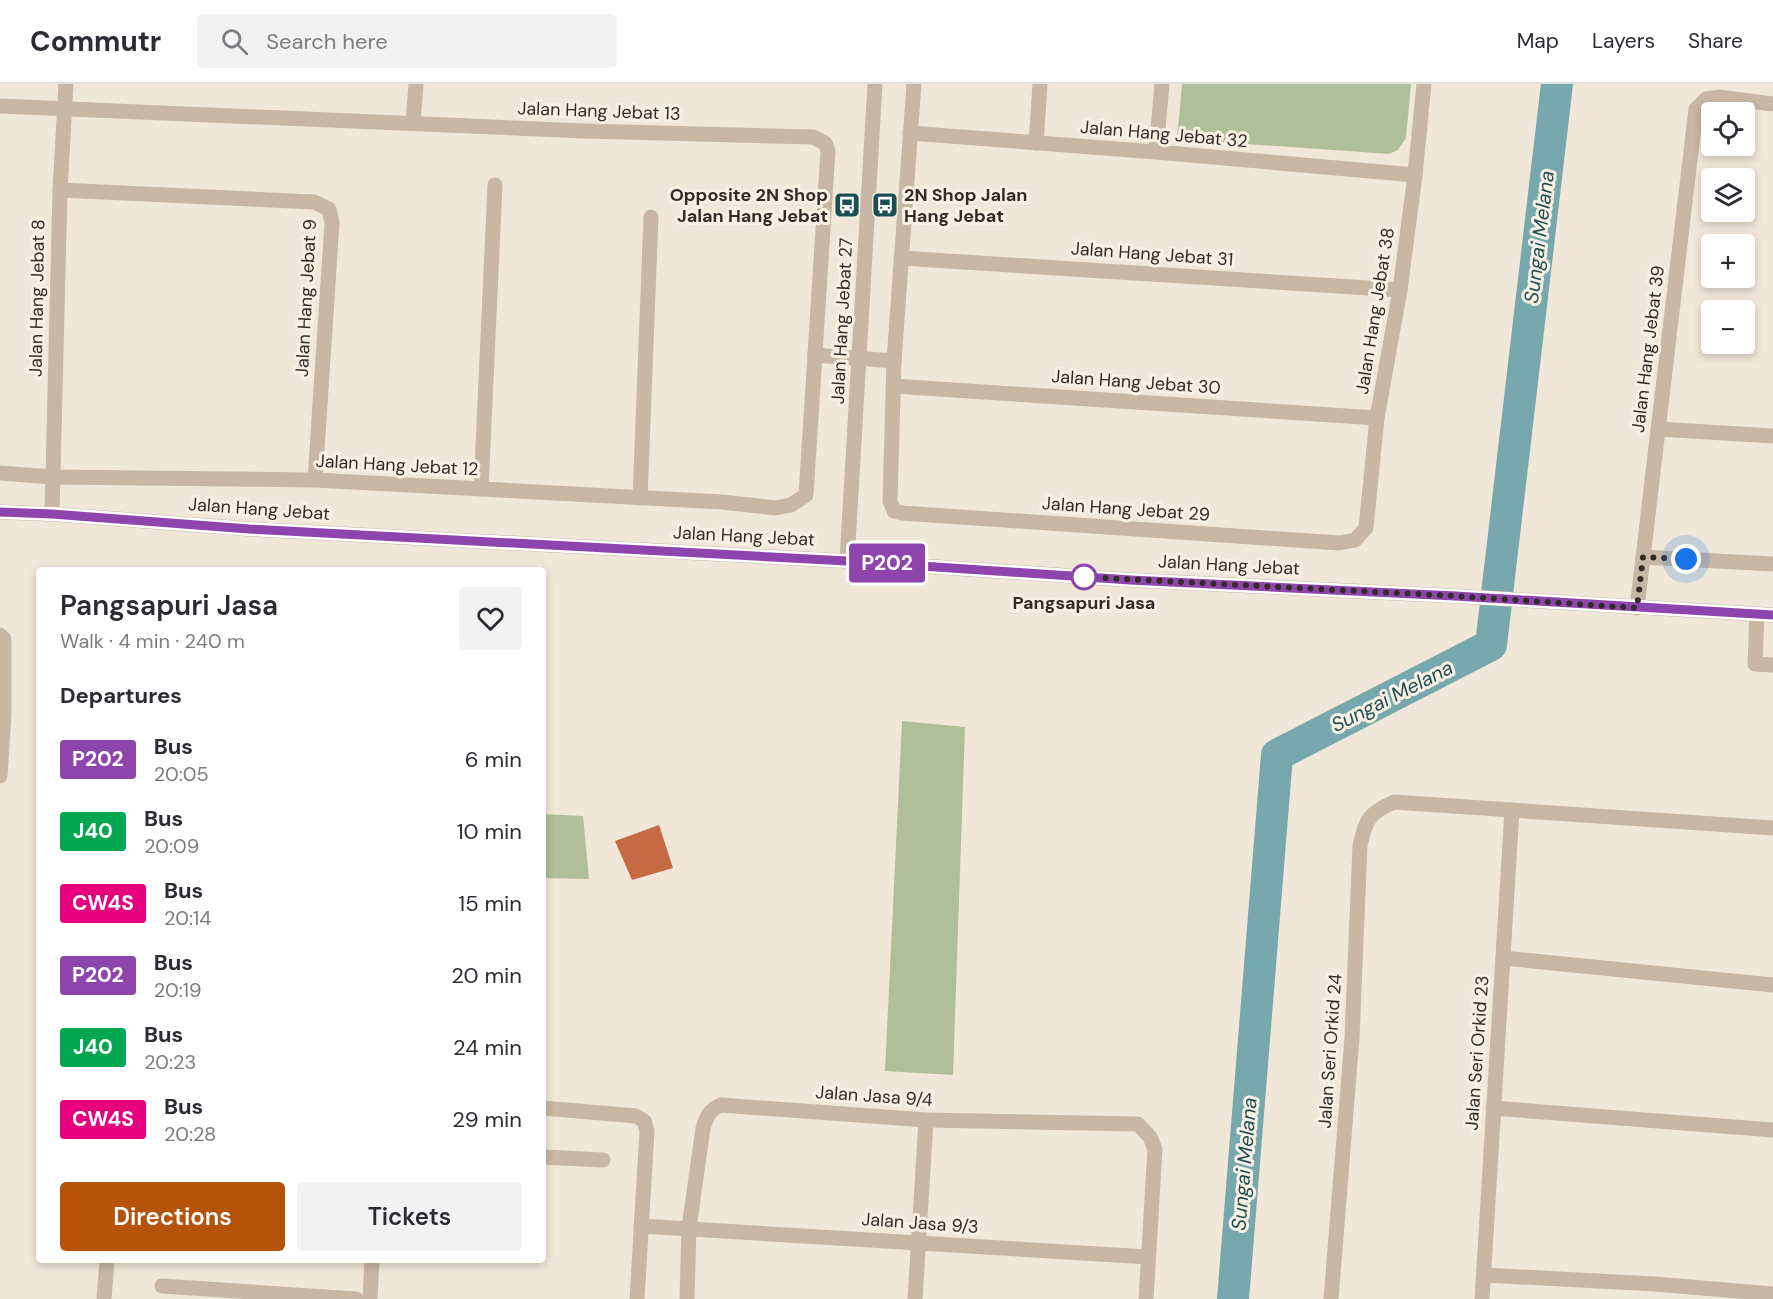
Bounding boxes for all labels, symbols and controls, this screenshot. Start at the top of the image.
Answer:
search box [197,14,617,68]
text: Commutr [30,23,161,60]
icon: search [218,25,251,58]
text: Search here [266,27,388,56]
text: Map [1517,27,1559,55]
text: Layers [1592,27,1655,55]
text: Share [1688,27,1743,55]
street label: Jalan Hang Jebat 13 [517,96,681,126]
map controls [1701,102,1755,354]
button: locate [1701,102,1755,156]
street label: Jalan Hang Jebat 32 [1079,115,1249,153]
button: layers [1701,168,1755,222]
water label: Sungai Melana [1518,169,1560,305]
place label: Opposite 2N Shop Jalan Hang Jebat [670,183,828,228]
place label: 2N Shop Jalan Hang Jebat [904,183,1027,228]
bus stop icon: Opposite 2N Shop Jalan Hang Jebat [832,190,862,220]
bus stop icon: 2N Shop Jalan Hang Jebat [870,190,900,220]
street label: Jalan Hang Jebat 9 [290,218,322,378]
street label: Jalan Hang Jebat 8 [24,219,50,377]
street label: Jalan Hang Jebat 38 [1350,226,1400,396]
button: + [1701,234,1755,288]
street label: Jalan Hang Jebat 31 [1070,236,1234,272]
street label: Jalan Hang Jebat 27 [826,237,858,405]
street label: Jalan Hang Jebat 39 [1626,264,1670,434]
button: − [1701,300,1755,354]
street label: Jalan Hang Jebat 30 [1050,364,1222,400]
street label: Jalan Hang Jebat 12 [315,449,479,481]
street label: Jalan Hang Jebat 29 [1041,491,1211,527]
street label: Jalan Hang Jebat [187,492,331,526]
street label: Jalan Hang Jebat [672,520,816,552]
line badge: P202 [845,544,929,582]
your location [1671,544,1701,574]
text: P202 [861,549,913,577]
street label: Jalan Hang Jebat [1157,549,1301,581]
marker: Pangsapuri Jasa [1071,564,1097,590]
text: Pangsapuri Jasa [60,587,278,624]
button: heart [459,587,522,650]
place label: Pangsapuri Jasa [1013,591,1155,615]
text: Walk · 4 min · 240 m [60,628,245,654]
water label: Sungai Melana [1327,654,1457,738]
text: Departures [60,681,182,710]
text: Bus [154,732,193,761]
text: P202 [72,745,124,773]
text: 6 min [465,745,522,774]
text: 20:05 [154,761,209,787]
text: Bus [144,804,183,833]
text: J40 [73,817,113,845]
text: 10 min [457,817,522,846]
text: 20:09 [144,833,199,859]
text: Bus [164,876,203,905]
text: CW4S [72,889,134,917]
text: 15 min [458,889,522,918]
text: 20:14 [164,905,211,931]
text: Bus [154,948,193,977]
text: P202 [72,961,124,989]
text: 20 min [451,961,522,990]
street label: Jalan Seri Orkid 24 [1313,973,1347,1129]
street label: Jalan Seri Orkid 23 [1460,975,1494,1131]
text: 20:19 [154,977,202,1003]
text: Bus [144,1020,183,1049]
text: J40 [73,1033,113,1061]
text: 24 min [453,1033,522,1062]
text: 20:23 [144,1049,196,1075]
street label: Jalan Jasa 9/4 [815,1080,933,1112]
text: Bus [164,1092,203,1121]
water label: Sungai Melana [1225,1096,1263,1232]
text: CW4S [72,1105,134,1133]
text: 29 min [452,1105,522,1134]
text: 20:28 [164,1121,216,1147]
button: Directions [60,1182,285,1251]
button: Tickets [297,1182,522,1251]
street label: Jalan Jasa 9/3 [861,1207,979,1239]

